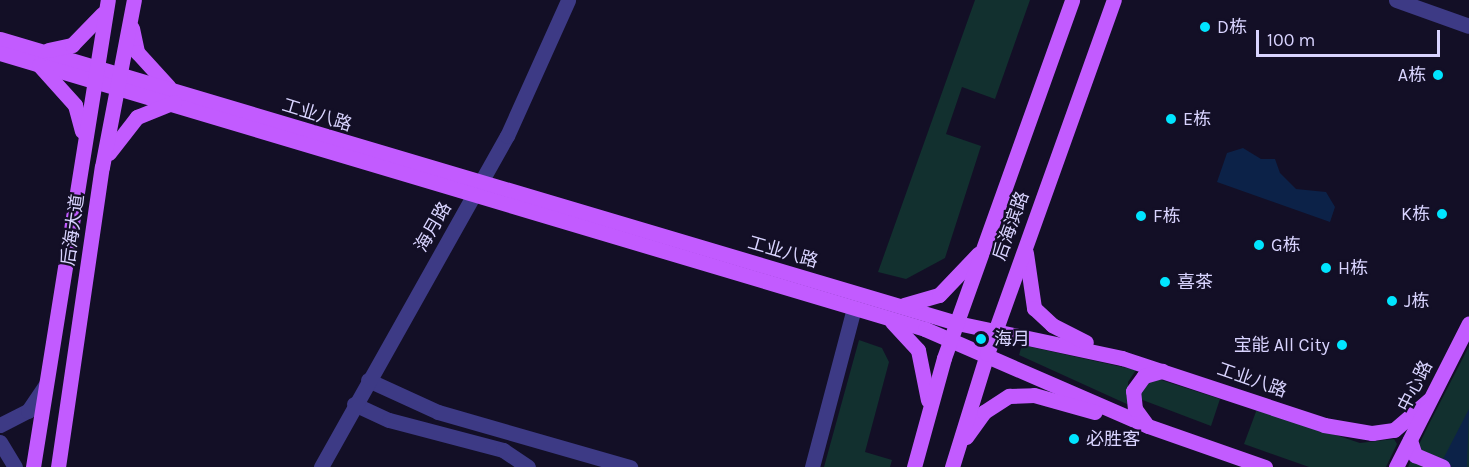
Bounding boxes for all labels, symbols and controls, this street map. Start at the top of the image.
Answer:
place label: D栋 [1217,16,1247,38]
scale bar [1259,18,1444,56]
marker: D栋 [1198,20,1212,34]
text: 100 m [1267,29,1315,51]
place label: A栋 [1398,64,1426,86]
marker: A栋 [1431,68,1445,82]
street label: 工业八路 [279,94,355,136]
place label: E栋 [1183,108,1211,130]
marker: E栋 [1164,112,1178,126]
street label: 后海滨路 [989,188,1033,264]
street label: 后海大道 [57,193,89,267]
street label: 海月路 [410,198,456,256]
place label: K栋 [1401,203,1430,225]
place label: F栋 [1153,205,1180,227]
marker: K栋 [1435,207,1449,221]
marker: F栋 [1134,209,1148,223]
street label: 工业八路 [745,232,821,272]
place label: G栋 [1271,234,1301,256]
marker: G栋 [1252,238,1266,252]
place label: H栋 [1338,257,1368,279]
marker: H栋 [1319,261,1333,275]
place label: 喜茶 [1177,271,1213,293]
marker: 喜茶 [1158,275,1172,289]
place label: J栋 [1404,290,1429,312]
marker: J栋 [1385,294,1399,308]
place label: 海月 [994,328,1030,350]
marker: 海月 [972,330,990,348]
place label: 宝能 All City [1233,334,1330,356]
marker: 宝能 All City [1335,338,1349,352]
street label: 中心路 [1393,357,1437,415]
street label: 工业八路 [1214,358,1290,402]
place label: 必胜客 [1086,428,1140,450]
marker: 必胜客 [1067,432,1081,446]

